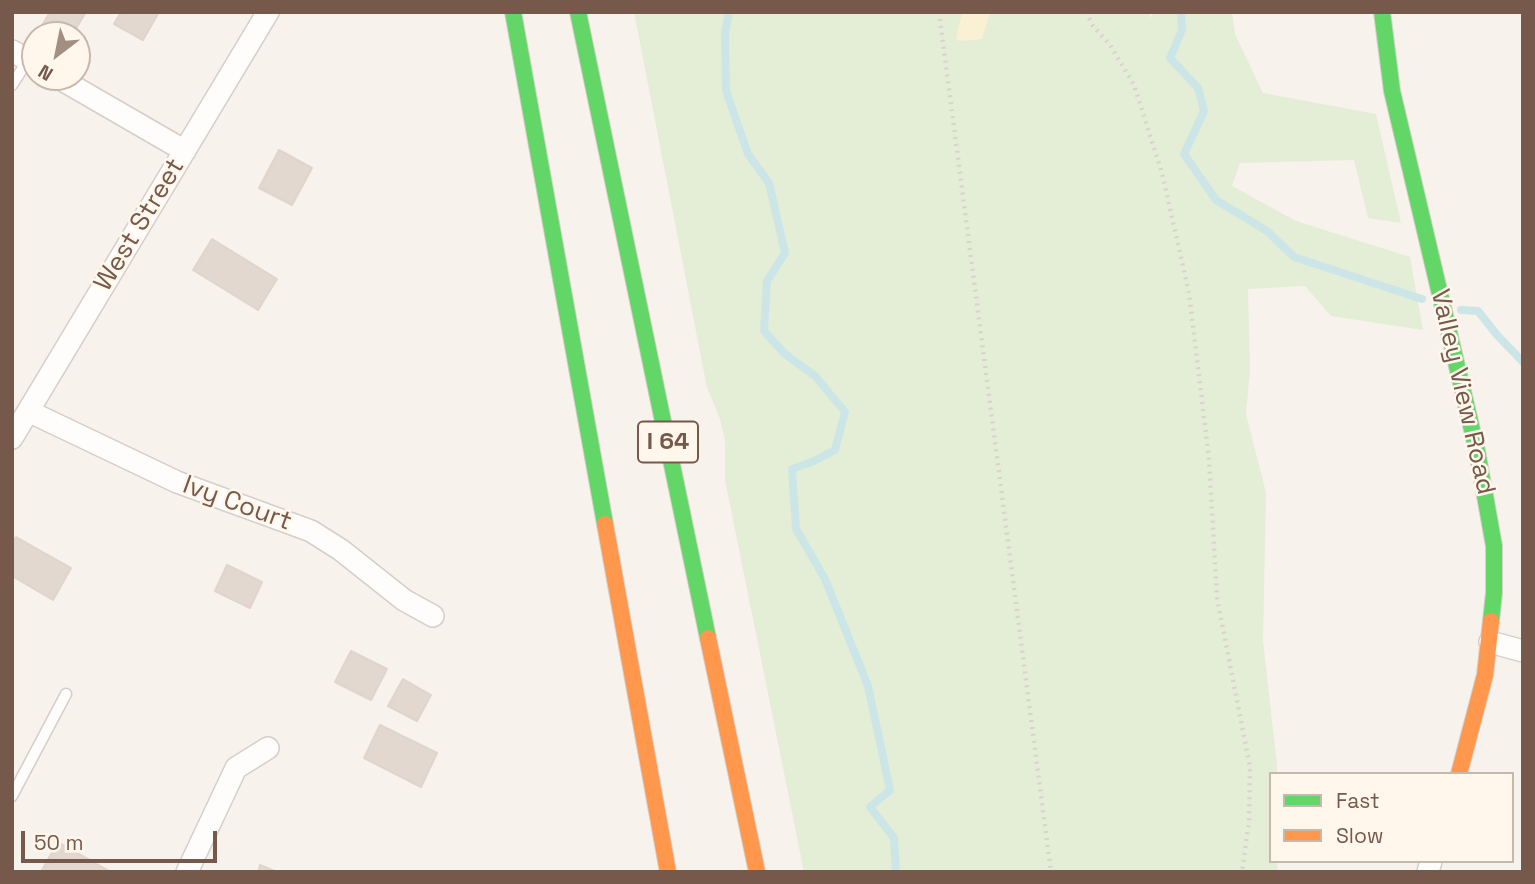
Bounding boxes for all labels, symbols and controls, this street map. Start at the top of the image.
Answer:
north arrow [21,21,91,91]
text: N [34,59,58,87]
street label: West Street [88,153,192,297]
street label: Valley View Road [1423,286,1501,498]
road number: I 64 [638,422,698,462]
street label: Ivy Court [178,470,296,538]
legend [1269,772,1514,863]
text: Fast [1336,787,1380,814]
scale bar [24,818,220,862]
text: Slow [1336,822,1384,849]
text: 50 m [34,829,84,856]

